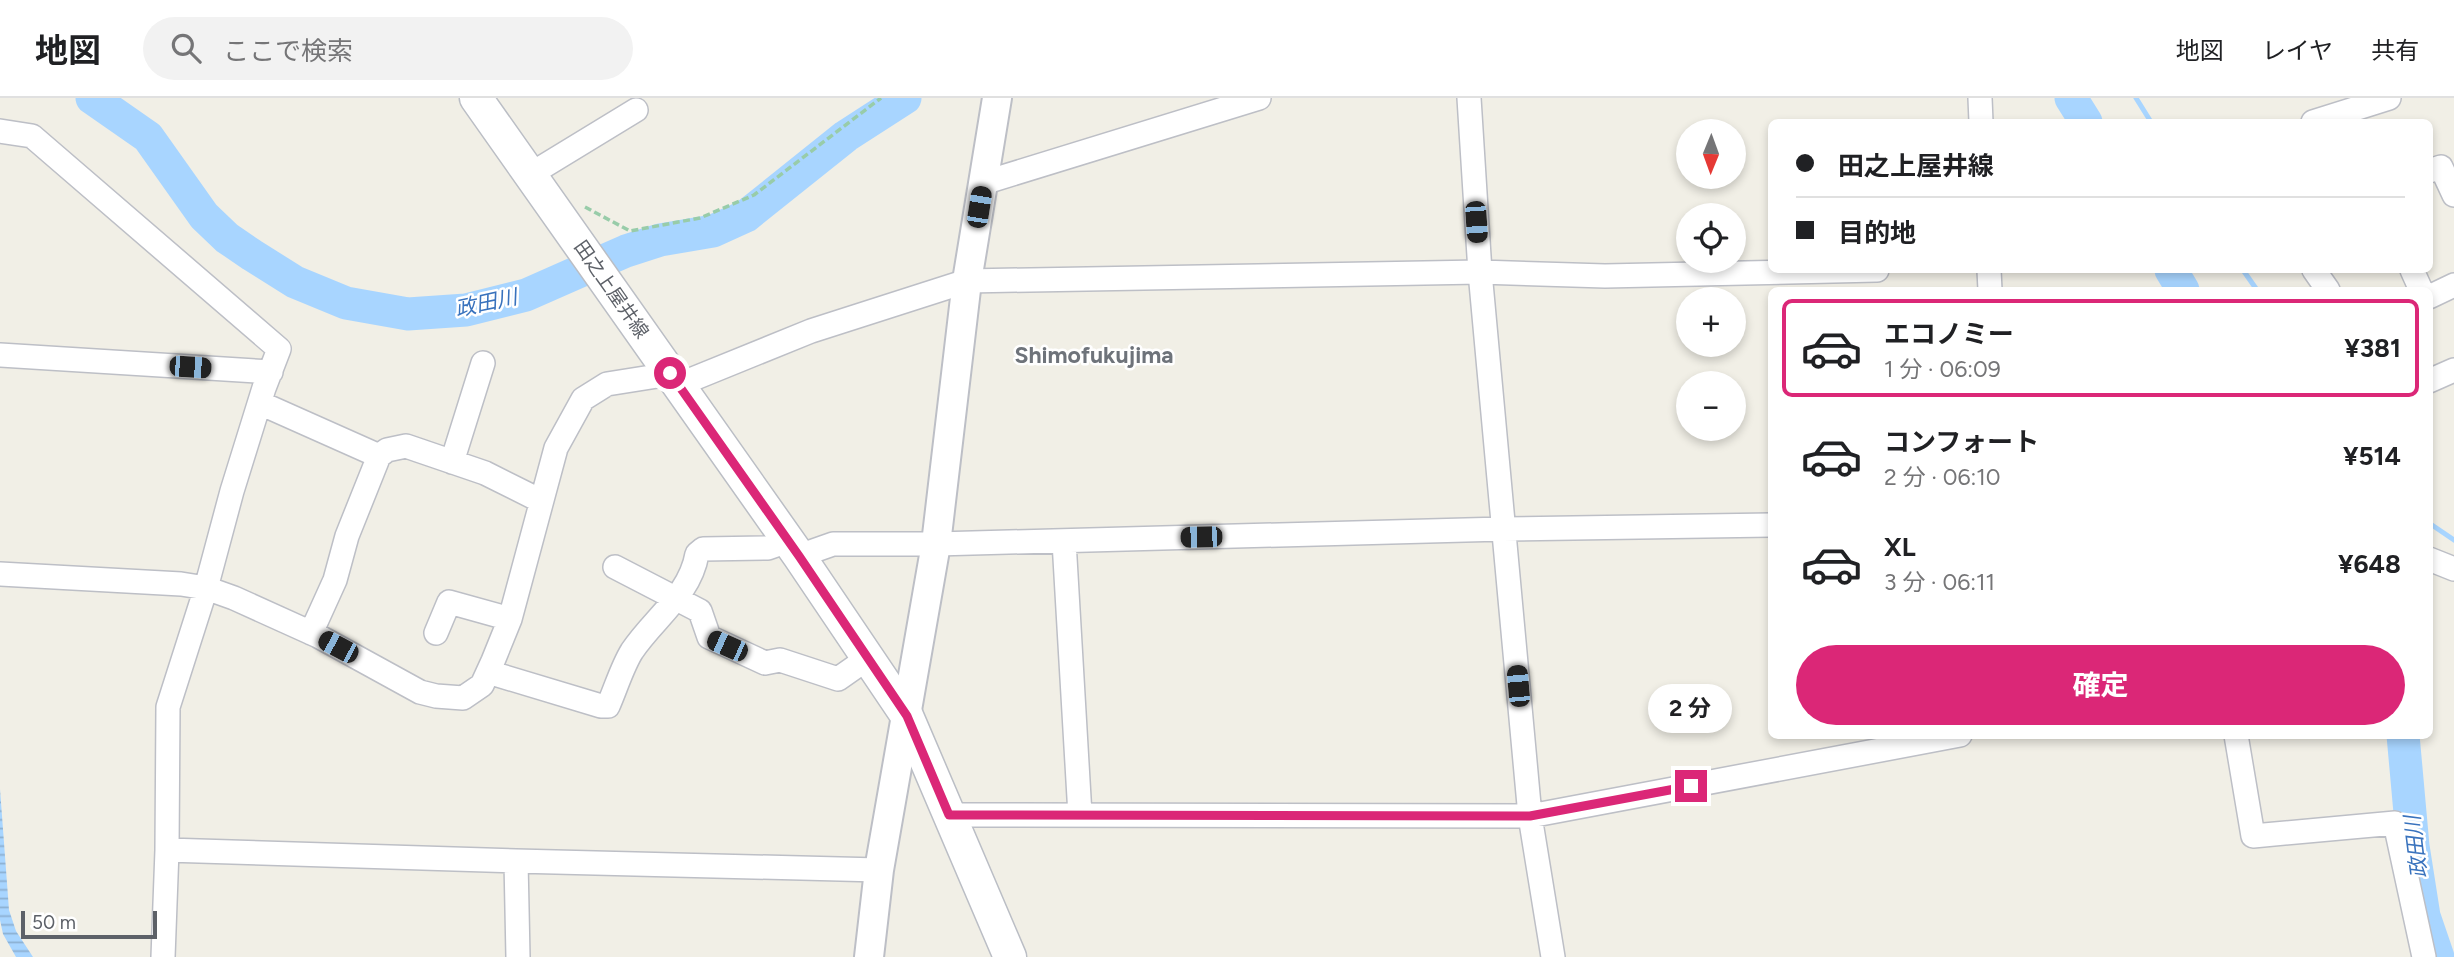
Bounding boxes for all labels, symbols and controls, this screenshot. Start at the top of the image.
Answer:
search box [143,17,633,80]
icon: search [167,29,205,67]
text: 地図 [35,31,101,70]
text: ここで検索 [223,35,353,67]
text: 地図 [2176,36,2224,65]
text: レイヤ [2262,36,2333,65]
text: 共有 [2371,36,2419,65]
north arrow [1676,119,1746,189]
map controls [1676,119,1746,441]
text: 田之上屋井線 [1838,150,1994,182]
car [966,185,993,229]
car [1465,200,1488,244]
button: locate [1676,203,1746,273]
text: 目的地 [1838,217,1916,249]
street label: 田之上屋井線 [569,236,654,343]
water label: 政田川 [452,283,521,321]
button: + [1676,287,1746,357]
icon: car [1800,317,1863,380]
text: エコノミー [1884,318,2014,350]
text: ¥381 [2344,332,2401,364]
district label: Shimofukujima [1014,341,1174,369]
car [169,355,212,379]
text: 1 分 · 06:09 [1884,355,2001,383]
route start [654,357,686,389]
button: − [1676,371,1746,441]
icon: car [1800,425,1863,488]
text: コンフォート [1884,426,2039,458]
text: ¥514 [2343,440,2401,472]
text: 2 分 · 06:10 [1884,463,2001,491]
car [1180,526,1223,548]
text: XL [1884,531,1916,563]
icon: car [1800,533,1863,596]
text: ¥648 [2338,548,2401,580]
text: 3 分 · 06:11 [1884,568,1995,596]
car [315,628,362,666]
car [704,628,751,664]
button: 確定 [1796,645,2405,725]
car [1506,664,1531,708]
callout: 2 分 [1649,684,1733,734]
text: 2 分 [1669,694,1711,722]
route end [1675,770,1707,802]
water label: 政田川 [2399,812,2432,880]
scale bar [21,908,158,940]
text: 50 m [32,911,76,934]

